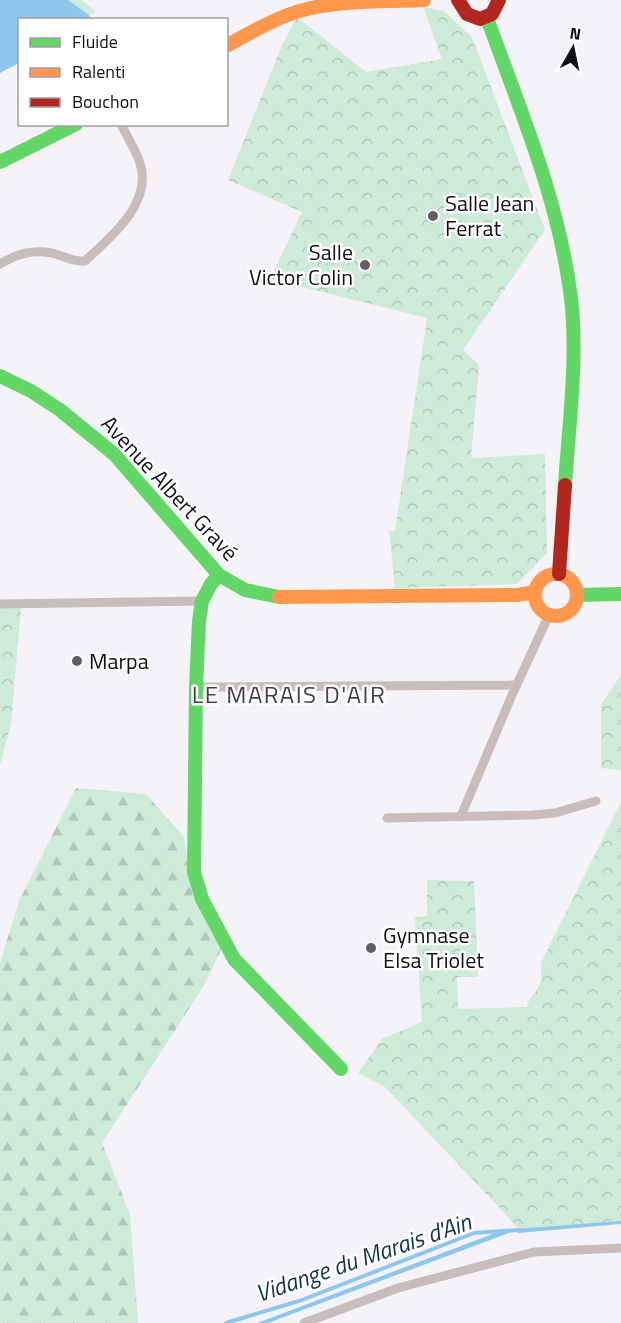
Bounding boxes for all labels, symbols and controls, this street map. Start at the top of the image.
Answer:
legend [18,18,228,126]
north arrow [543,18,603,78]
text: N [568,20,583,46]
text: Fluide [72,28,118,55]
text: Ralenti [72,58,125,85]
text: Bouchon [72,88,139,115]
place label: Salle Jean Ferrat [445,186,534,245]
marker: Salle Jean Ferrat [426,209,440,223]
place label: Salle Victor Colin [249,235,353,294]
marker: Salle Victor Colin [358,258,372,272]
street label: Avenue Albert Gravé [93,408,247,568]
place label: Marpa [89,644,149,678]
marker: Marpa [70,654,84,668]
district label: LE MARAIS D'AIR [192,676,386,712]
place label: Gymnase Elsa Triolet [383,918,484,977]
marker: Gymnase Elsa Triolet [364,941,378,955]
water label: Vidange du Marais d'Ain [250,1203,477,1311]

